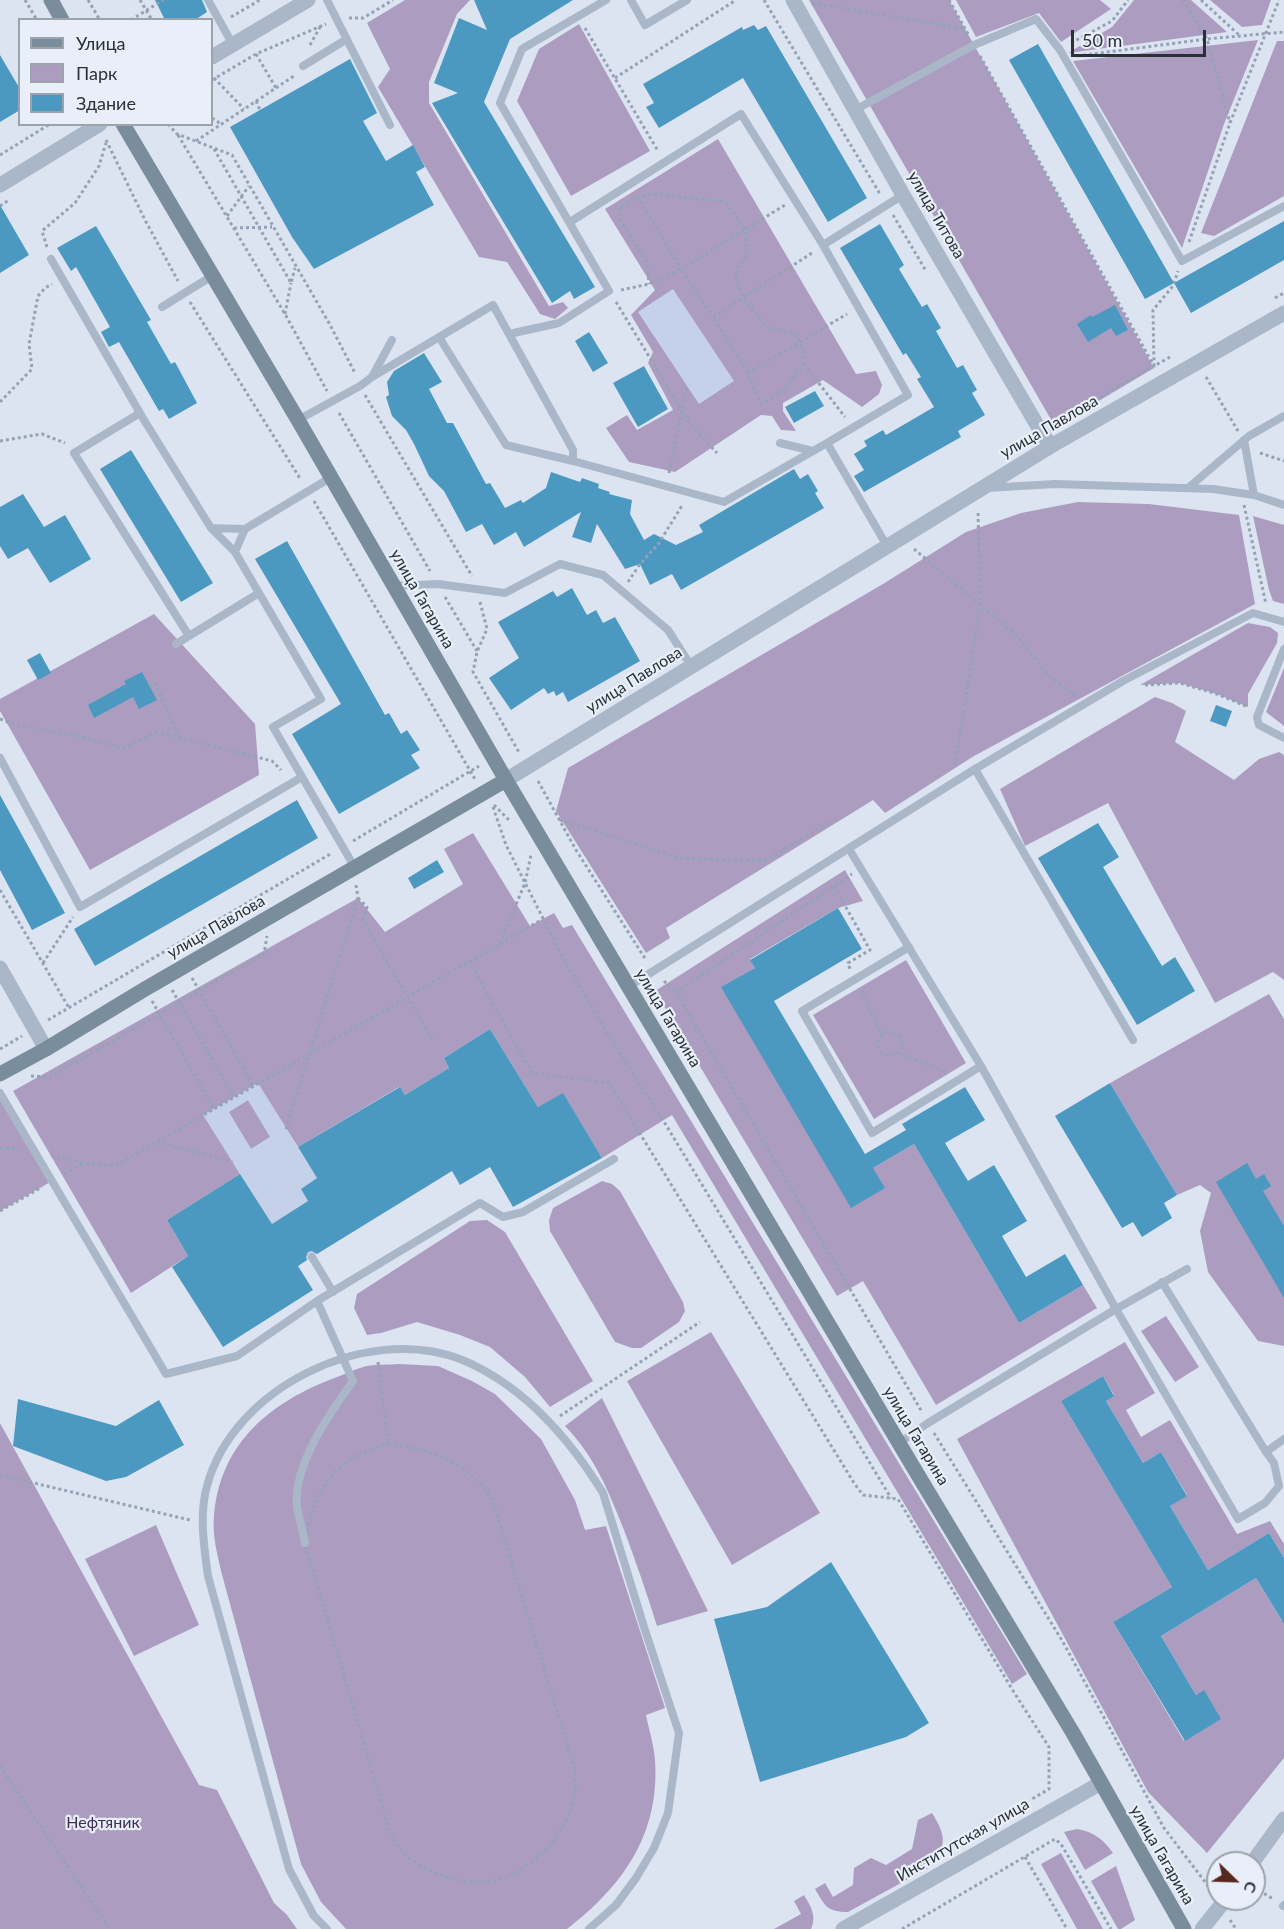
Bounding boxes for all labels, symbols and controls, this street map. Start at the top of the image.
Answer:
legend [18,18,213,126]
scale bar [1074,18,1209,56]
text: 50 m [1082,29,1122,51]
text: Улица [76,32,126,54]
text: Парк [76,62,117,84]
text: Здание [76,92,136,114]
street label: улица Титова [903,168,969,262]
street label: улица Павлова [997,391,1101,463]
street label: улица Гагарина [386,546,458,652]
street label: улица Павлова [582,643,686,717]
street label: улица Павлова [164,891,268,963]
street label: улица Гагарина [631,965,705,1071]
street label: улица Гагарина [879,1383,953,1489]
street label: Институтская улица [893,1794,1033,1886]
street label: улица Гагарина [1126,1802,1198,1908]
park label: Нефтяник [66,1813,140,1833]
north arrow [1206,1851,1266,1911]
text: С [1240,1879,1262,1896]

